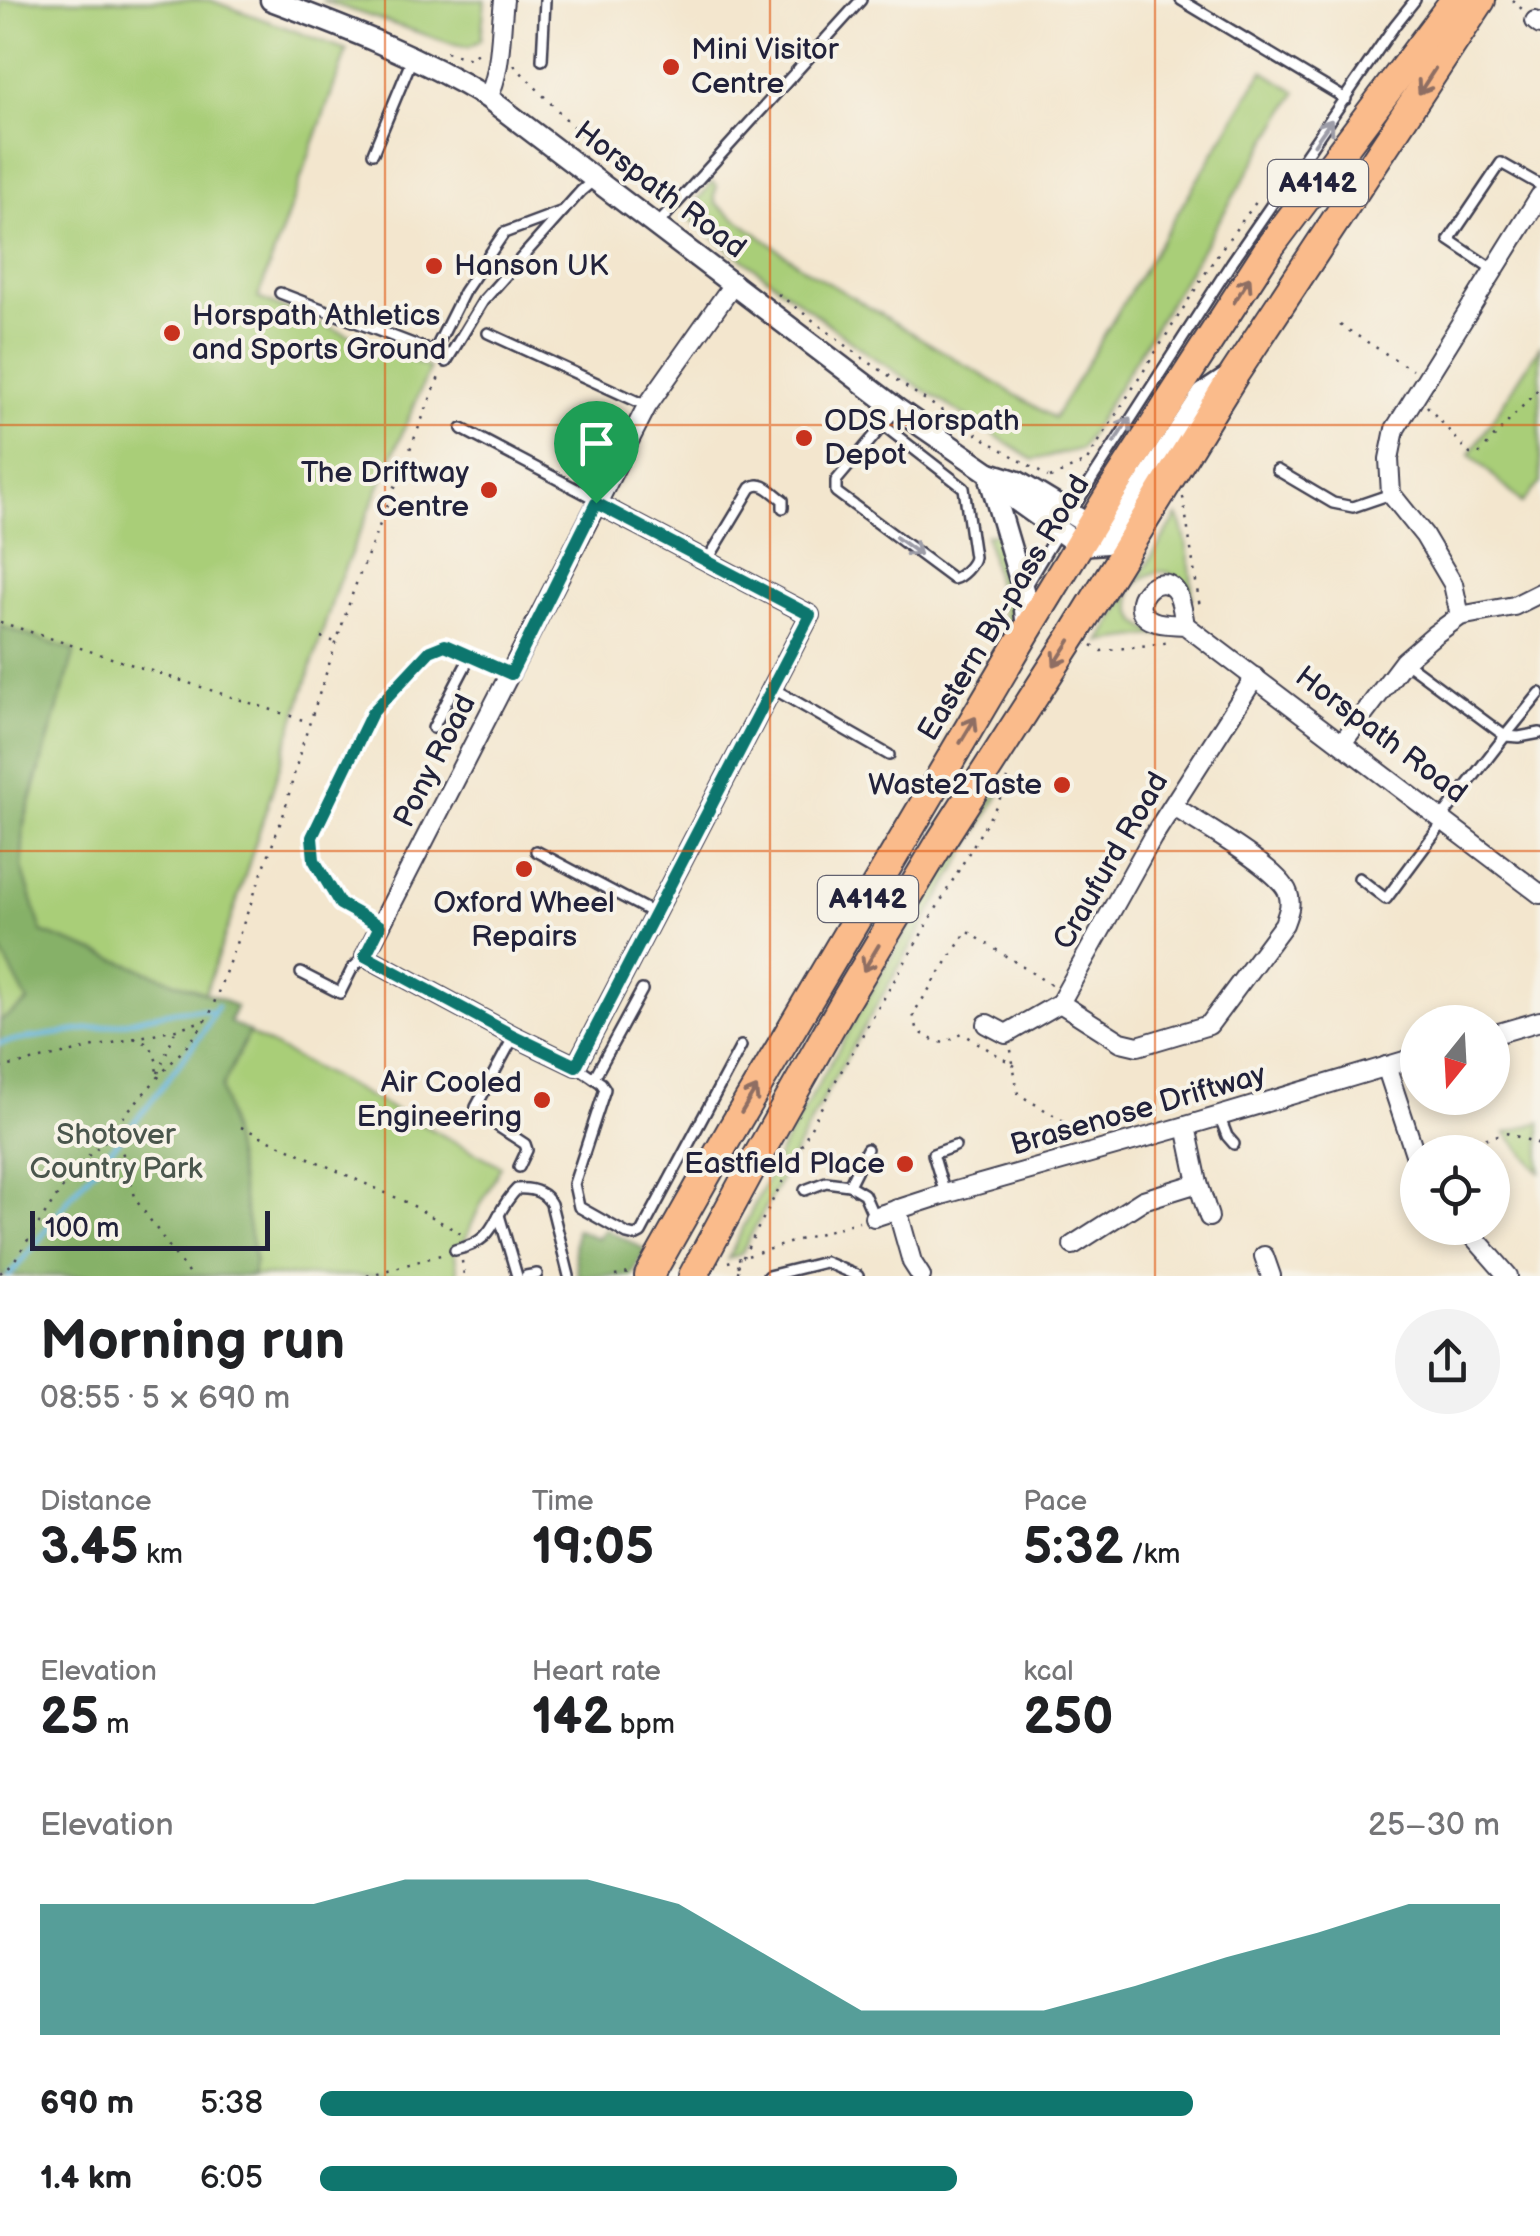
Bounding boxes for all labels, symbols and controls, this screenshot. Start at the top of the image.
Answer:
place label: Mini Visitor Centre [691,32,840,102]
marker: Mini Visitor Centre [660,56,682,78]
one-way arrow [1417,67,1438,95]
street label: Horspath Road [567,114,753,266]
one-way arrow [1312,118,1333,146]
road number: A4142 [1268,160,1368,206]
place label: Hanson UK [454,248,609,284]
marker: Hanson UK [423,255,445,277]
one-way arrow [1232,276,1253,304]
place label: Horspath Athletics and Sports Ground [192,298,447,368]
marker: Horspath Athletics and Sports Ground [161,322,183,344]
pin [554,401,639,504]
place label: ODS Horspath Depot [824,403,1020,473]
icon: arrive [569,416,624,471]
one-way arrow [1111,417,1132,445]
marker: ODS Horspath Depot [793,427,815,449]
place label: The Driftway Centre [301,455,469,525]
street label: Eastern By-pass Road [910,469,1098,747]
marker: The Driftway Centre [478,479,500,501]
one-way arrow [894,535,921,556]
one-way arrow [1051,638,1072,666]
street label: Horspath Road [1288,659,1474,811]
street label: Pony Road [386,689,484,833]
one-way arrow [958,716,978,745]
street label: Craufurd Road [1046,766,1176,956]
place label: Waste2Taste [868,767,1042,803]
marker: Waste2Taste [1051,774,1073,796]
marker: Oxford Wheel Repairs [513,858,535,880]
road number: A4142 [818,876,918,922]
place label: Oxford Wheel Repairs [433,885,615,955]
one-way arrow [861,943,881,972]
north arrow [1400,1005,1510,1115]
map controls [1400,1005,1510,1245]
street label: Brasenose Driftway [1006,1056,1270,1164]
place label: Air Cooled Engineering [356,1065,522,1135]
one-way arrow [739,1086,759,1115]
marker: Air Cooled Engineering [531,1089,553,1111]
park label: Shotover Country Park [29,1117,203,1187]
button: locate [1400,1135,1510,1245]
place label: Eastfield Place [684,1146,885,1182]
marker: Eastfield Place [894,1153,916,1175]
scale bar [30,1206,270,1250]
text: 100 m [45,1212,119,1245]
text: Morning run [40,1308,345,1375]
button: share [1395,1309,1500,1414]
text: 08:55 · 5 × 690 m [40,1379,290,1418]
text: Distance [40,1485,152,1518]
text: Time [532,1485,594,1518]
text: Pace [1023,1485,1087,1518]
text: 3.45 [40,1518,139,1578]
text: 19:05 [532,1518,654,1578]
text: 5:32 [1023,1518,1123,1578]
text: km [139,1538,183,1571]
text: /km [1123,1538,1180,1571]
text: Elevation [40,1655,157,1688]
text: Heart rate [532,1655,661,1688]
text: kcal [1023,1655,1074,1688]
text: 25 [40,1688,99,1748]
text: 142 [532,1688,612,1748]
text: 250 [1023,1688,1113,1748]
text: m [99,1708,130,1741]
text: bpm [612,1708,675,1741]
text: Elevation [40,1806,173,1845]
text: 25–30 m [1368,1806,1500,1845]
text: 690 m [40,2084,134,2123]
text: 5:38 [200,2084,263,2123]
text: 1.4 km [40,2159,132,2198]
text: 6:05 [200,2159,263,2198]

